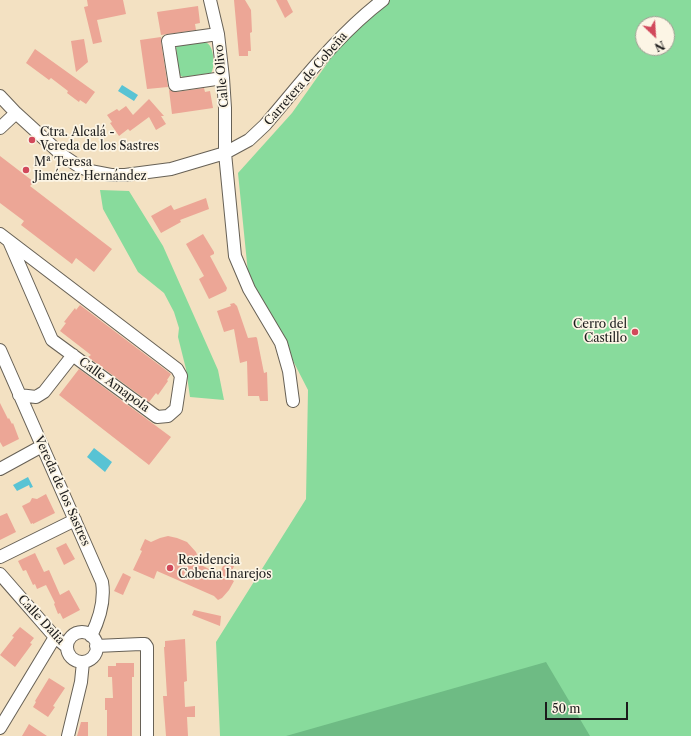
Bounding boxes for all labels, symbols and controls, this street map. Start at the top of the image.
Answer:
north arrow [635,16,675,56]
street label: Carretera de Cobeña [261,29,351,129]
text: N [652,38,667,54]
street label: Calle Olivo [212,44,232,108]
place label: Ctra. Alcalá - Vereda de los Sastres [40,126,159,154]
marker: Ctra. Alcalá - Vereda de los Sastres [27,135,37,145]
place label: Mª Teresa Jiménez Hernández [34,156,147,184]
marker: Mª Teresa Jiménez Hernández [21,165,31,175]
place label: Cerro del Castillo [573,318,627,346]
marker: Cerro del Castillo [630,327,640,337]
street label: Calle Amapola [76,355,152,415]
street label: Vereda de los Sastres [31,434,93,548]
place label: Residencia Cobeña Inarejos [178,554,271,582]
marker: Residencia Cobeña Inarejos [165,563,175,573]
street label: Calle Dalia [15,592,67,648]
scale bar [547,694,630,720]
text: 50 m [552,701,581,716]

